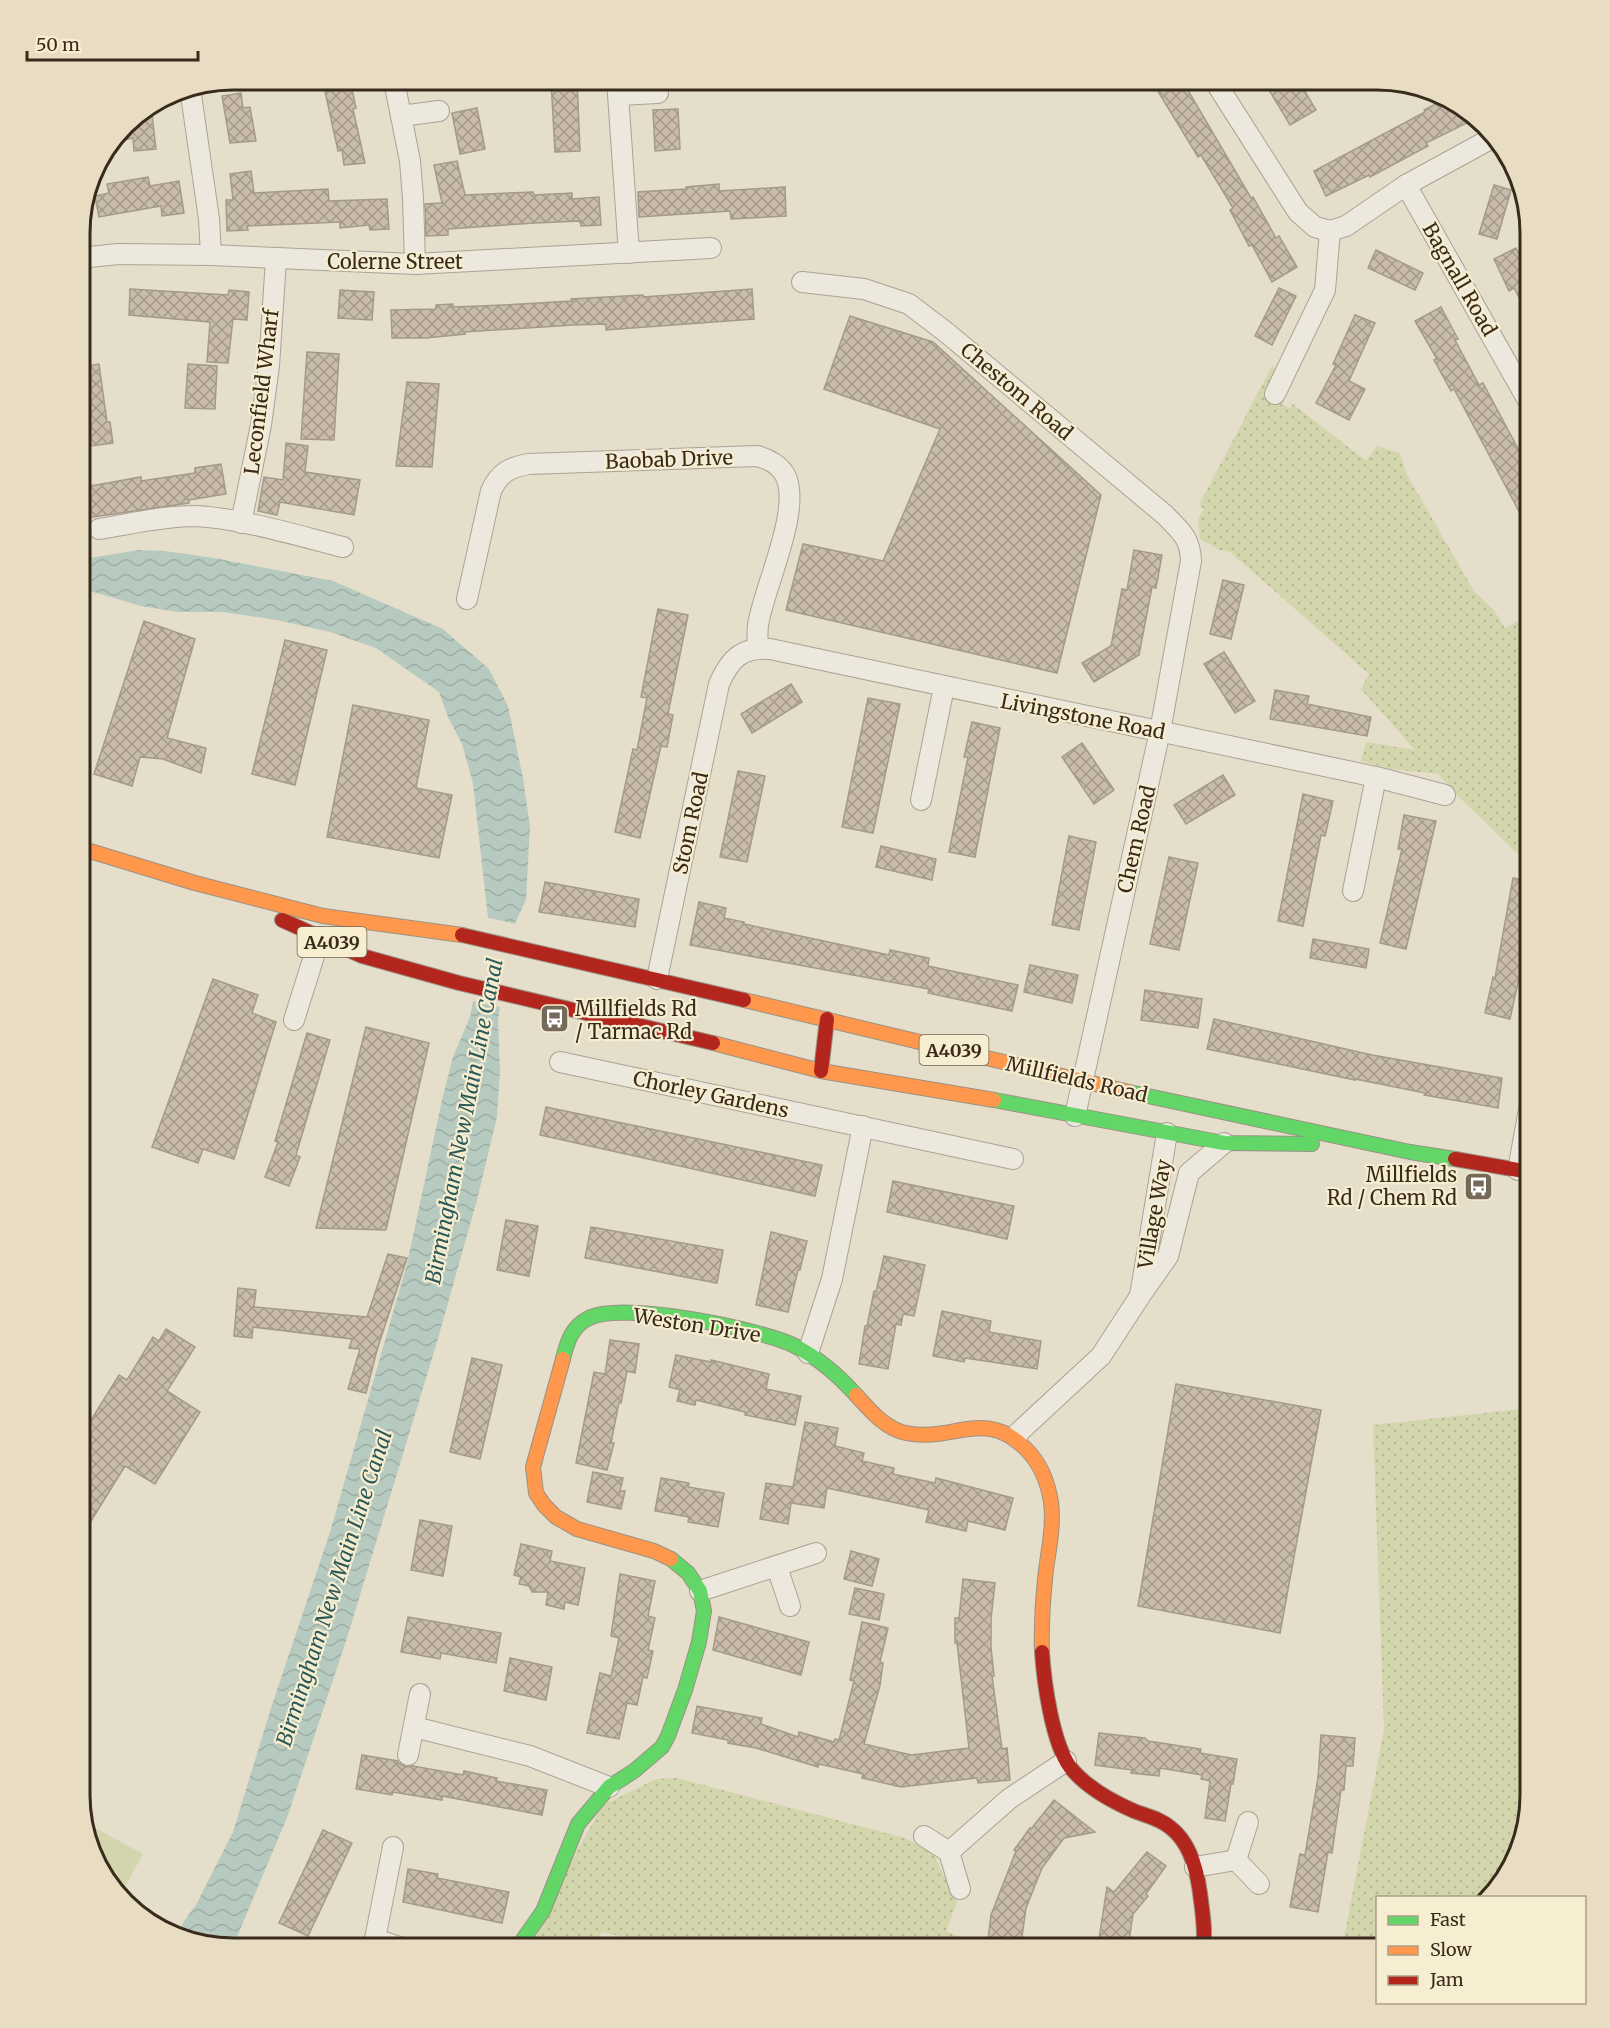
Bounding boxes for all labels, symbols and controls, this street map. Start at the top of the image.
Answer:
scale bar [27,24,198,62]
text: 50 m [36,33,80,56]
street label: Bagnall Road [1417,218,1503,340]
street label: Colerne Street [327,249,463,274]
street label: Leconfield Wharf [238,306,284,476]
street label: Chestom Road [956,337,1078,445]
street label: Baobab Drive [605,444,733,474]
street label: Livingstone Road [999,688,1167,744]
street label: Stom Road [667,770,713,876]
street label: Chem Road [1111,783,1161,895]
road number: A4039 [298,927,366,957]
water label: Birmingham New Main Line Canal [419,956,509,1286]
place label: Millfields Rd / Tarmac Rd [575,996,697,1044]
bus stop icon: Millfields Rd / Tarmac Rd [538,1003,570,1035]
road number: A4039 [920,1035,988,1065]
street label: Millfields Road [1004,1051,1150,1107]
street label: Chorley Gardens [631,1065,791,1123]
street label: Village Way [1132,1157,1176,1272]
place label: Millfields Rd / Chem Rd [1327,1162,1457,1210]
bus stop icon: Millfields Rd / Chem Rd [1462,1170,1494,1202]
street label: Weston Drive [631,1302,762,1347]
water label: Birmingham New Main Line Canal [270,1426,398,1750]
legend [1376,1896,1586,2004]
text: Fast [1430,1908,1466,1931]
text: Slow [1430,1938,1473,1961]
text: Jam [1429,1968,1464,1991]

